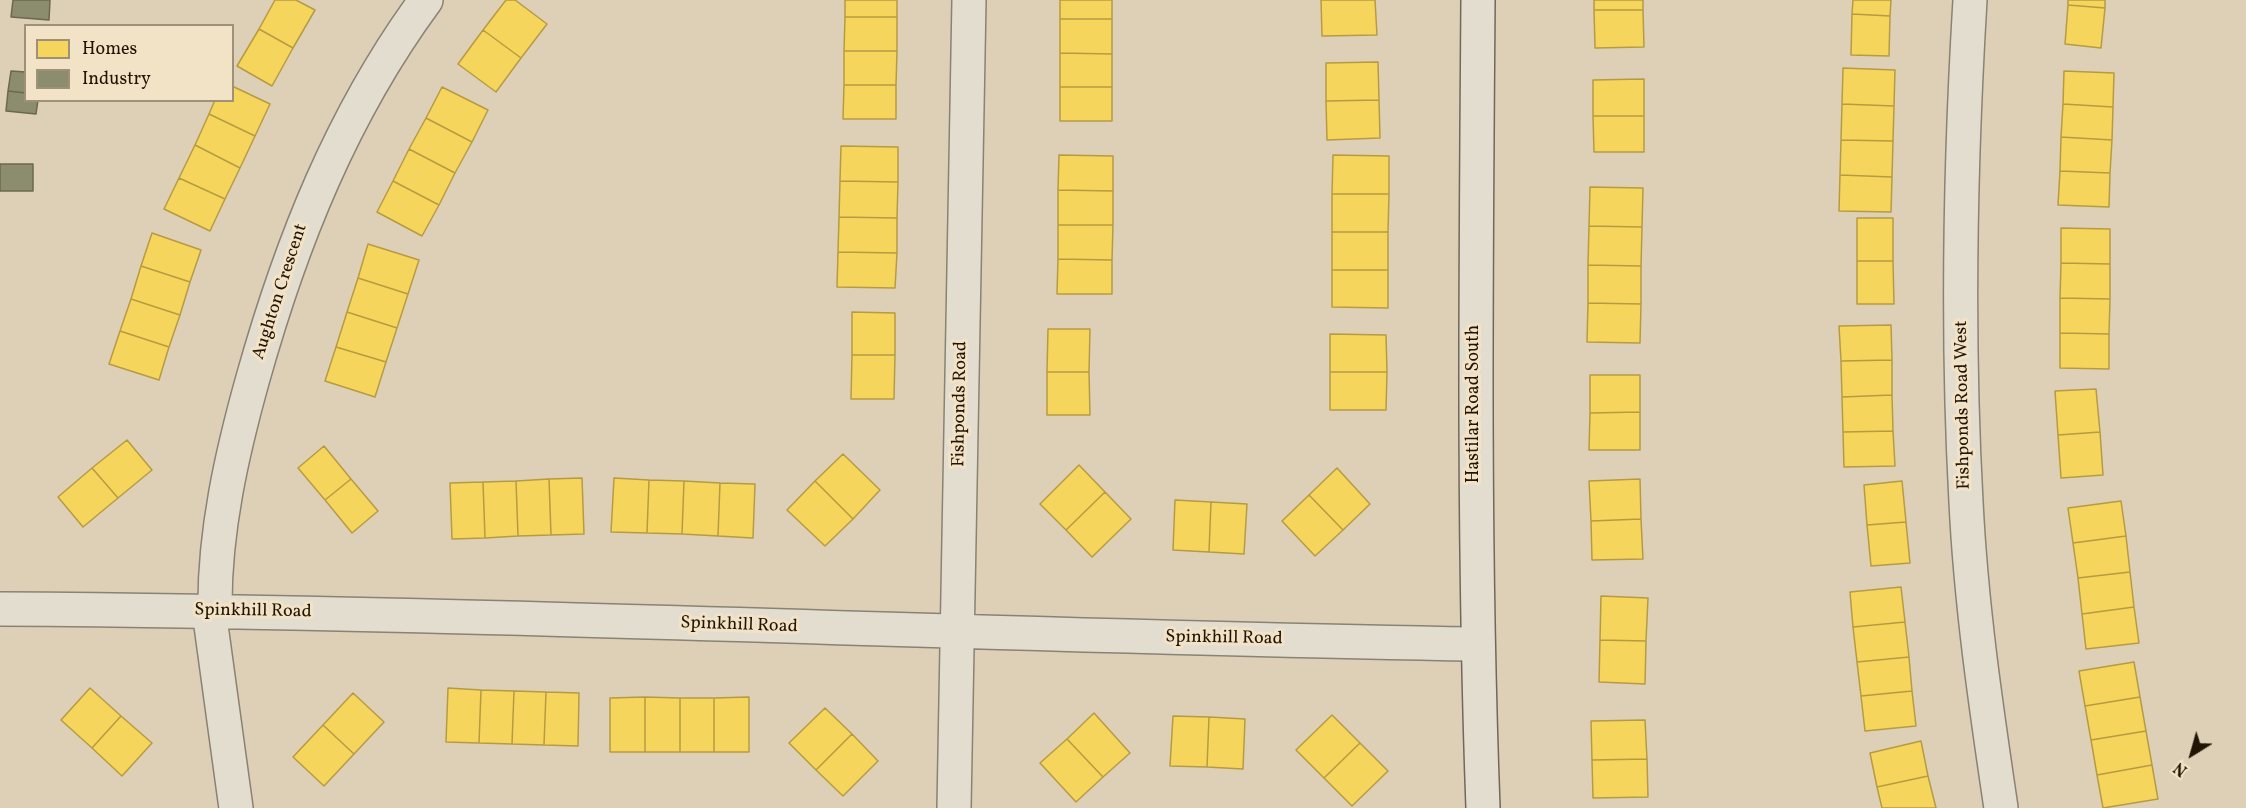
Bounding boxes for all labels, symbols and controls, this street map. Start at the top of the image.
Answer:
legend [24,24,234,102]
text: Homes [82,37,137,62]
text: Industry [82,67,151,92]
street label: Aughton Crescent [249,221,313,363]
street label: Fishponds Road West [1952,320,1976,490]
street label: Hastilar Road South [1464,325,1486,483]
street label: Fishponds Road [949,341,973,467]
street label: Spinkhill Road [194,600,312,624]
street label: Spinkhill Road [680,613,798,639]
street label: Spinkhill Road [1165,627,1283,651]
north arrow [2162,724,2222,784]
text: N [2170,756,2192,781]

